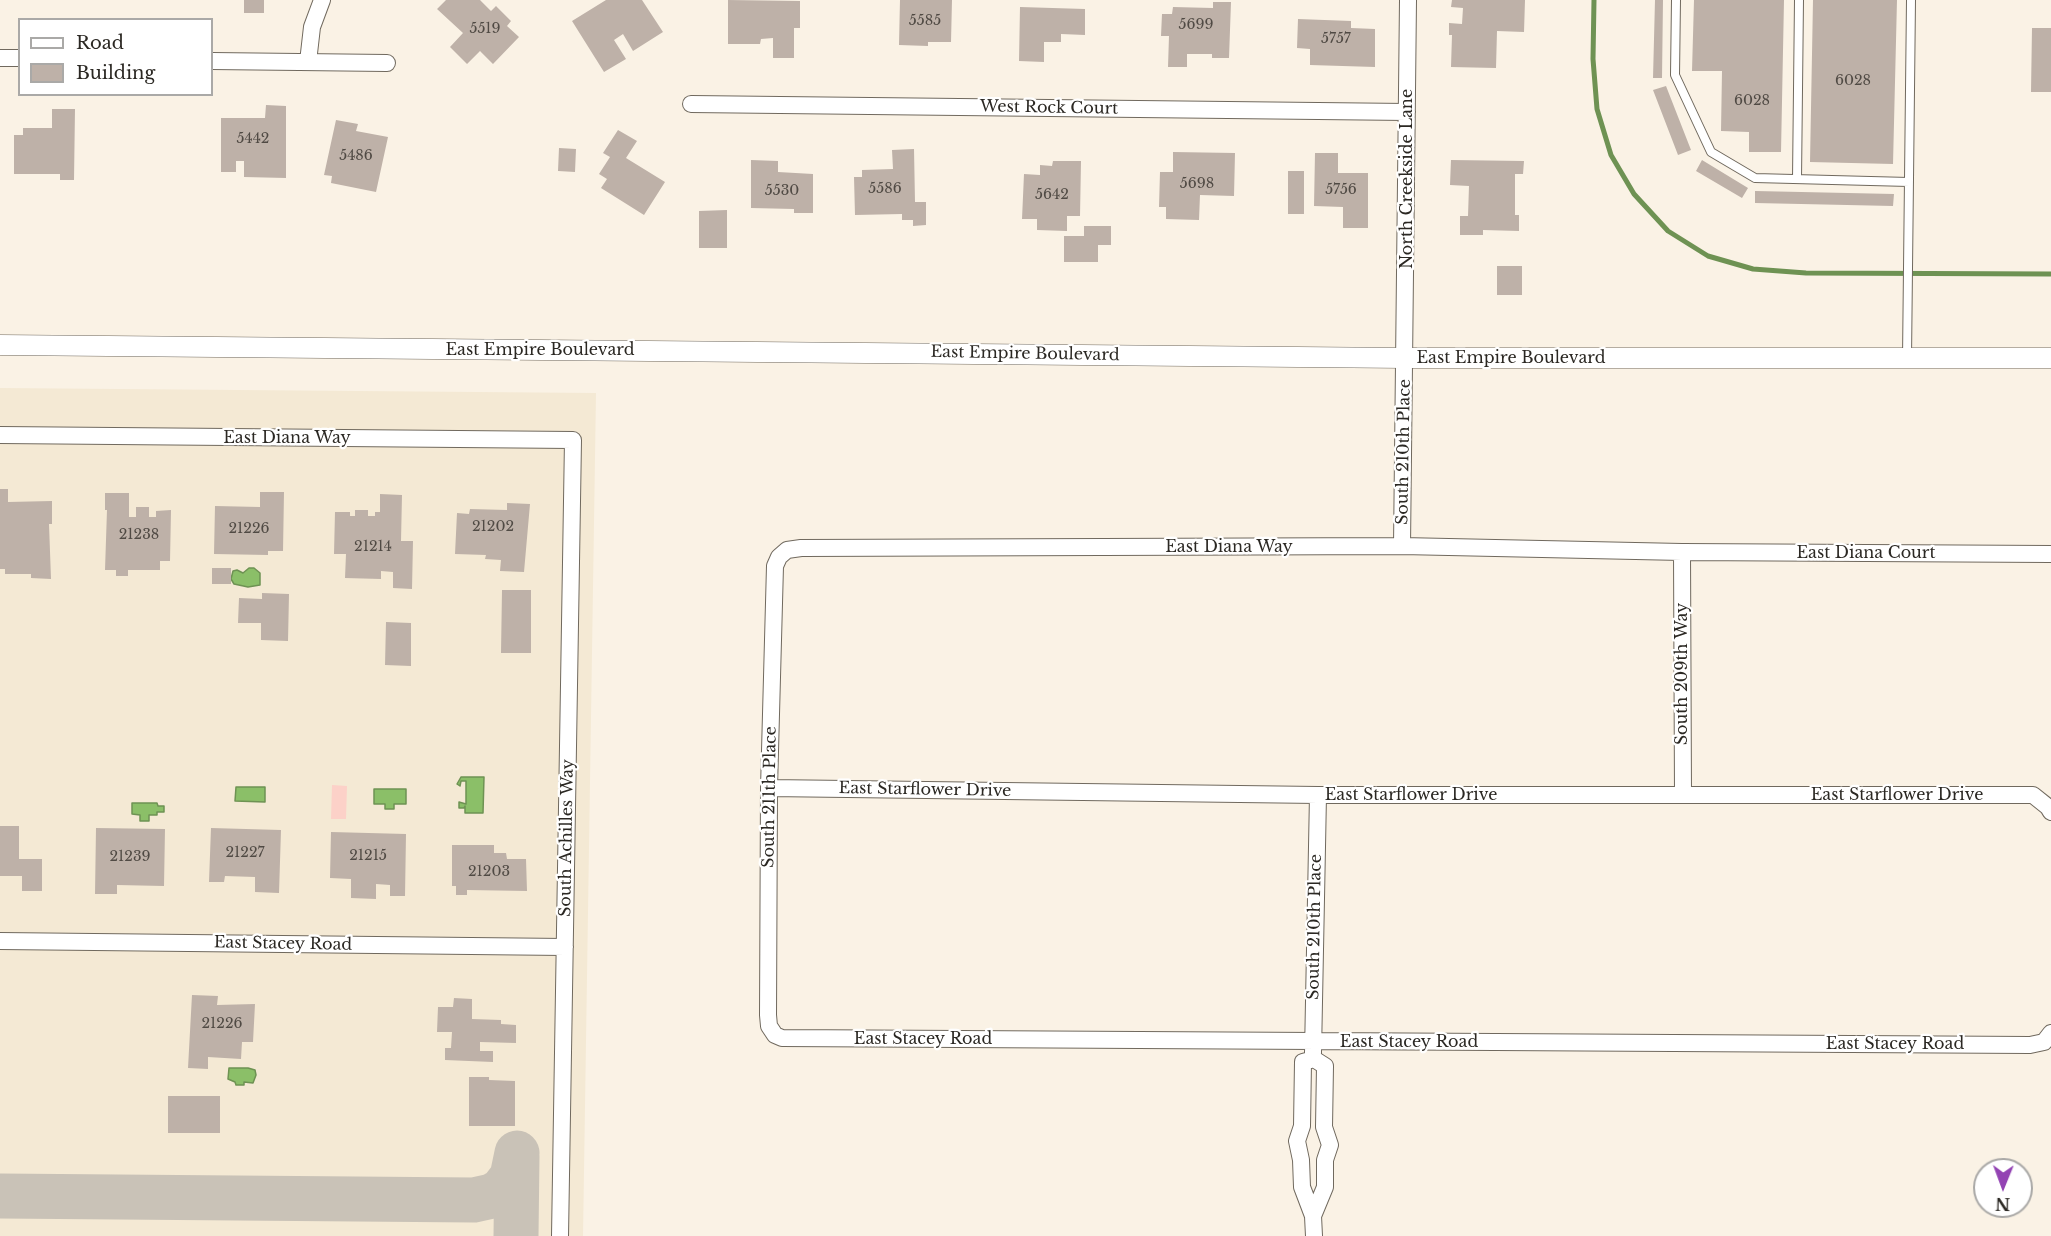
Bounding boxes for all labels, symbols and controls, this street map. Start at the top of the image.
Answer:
house number: 5585 [909,13,941,29]
house number: 5699 [1179,17,1213,33]
legend [18,18,213,96]
house number: 5519 [469,21,501,37]
house number: 5757 [1321,31,1351,47]
text: Road [76,32,124,54]
text: Building [76,62,155,84]
house number: 6028 [1835,73,1871,89]
street label: North Creekside Lane [1397,89,1417,269]
house number: 6028 [1734,93,1770,109]
street label: West Rock Court [980,97,1118,119]
house number: 5442 [237,131,269,147]
house number: 5486 [339,148,373,164]
house number: 5698 [1180,176,1214,192]
house number: 5586 [868,181,902,197]
house number: 5756 [1325,182,1357,198]
house number: 5530 [765,183,799,199]
house number: 5642 [1035,187,1069,203]
street label: East Empire Boulevard [445,340,635,360]
street label: East Empire Boulevard [930,343,1120,365]
street label: East Empire Boulevard [1416,348,1606,368]
street label: South 210th Place [1393,379,1415,525]
street label: East Diana Way [223,428,351,448]
house number: 21202 [472,519,514,535]
house number: 21226 [228,521,270,537]
house number: 21238 [119,527,159,543]
street label: East Diana Way [1165,537,1293,557]
house number: 21214 [354,539,392,555]
street label: East Diana Court [1796,543,1936,563]
street label: South 209th Way [1672,603,1692,745]
street label: South 211th Place [759,726,781,868]
street label: South Achilles Way [556,759,578,917]
street label: East Starflower Drive [839,779,1011,801]
street label: East Starflower Drive [1325,785,1497,805]
street label: East Starflower Drive [1811,785,1983,805]
house number: 21227 [225,845,265,861]
house number: 21215 [349,848,387,864]
house number: 21239 [109,849,151,865]
street label: South 210th Place [1304,854,1326,1000]
house number: 21203 [468,864,510,880]
street label: East Stacey Road [214,933,352,955]
house number: 21226 [201,1016,243,1032]
street label: East Stacey Road [854,1029,992,1049]
street label: East Stacey Road [1340,1032,1478,1052]
street label: East Stacey Road [1826,1034,1964,1054]
north arrow [1973,1158,2033,1218]
text: N [1995,1194,2010,1214]

